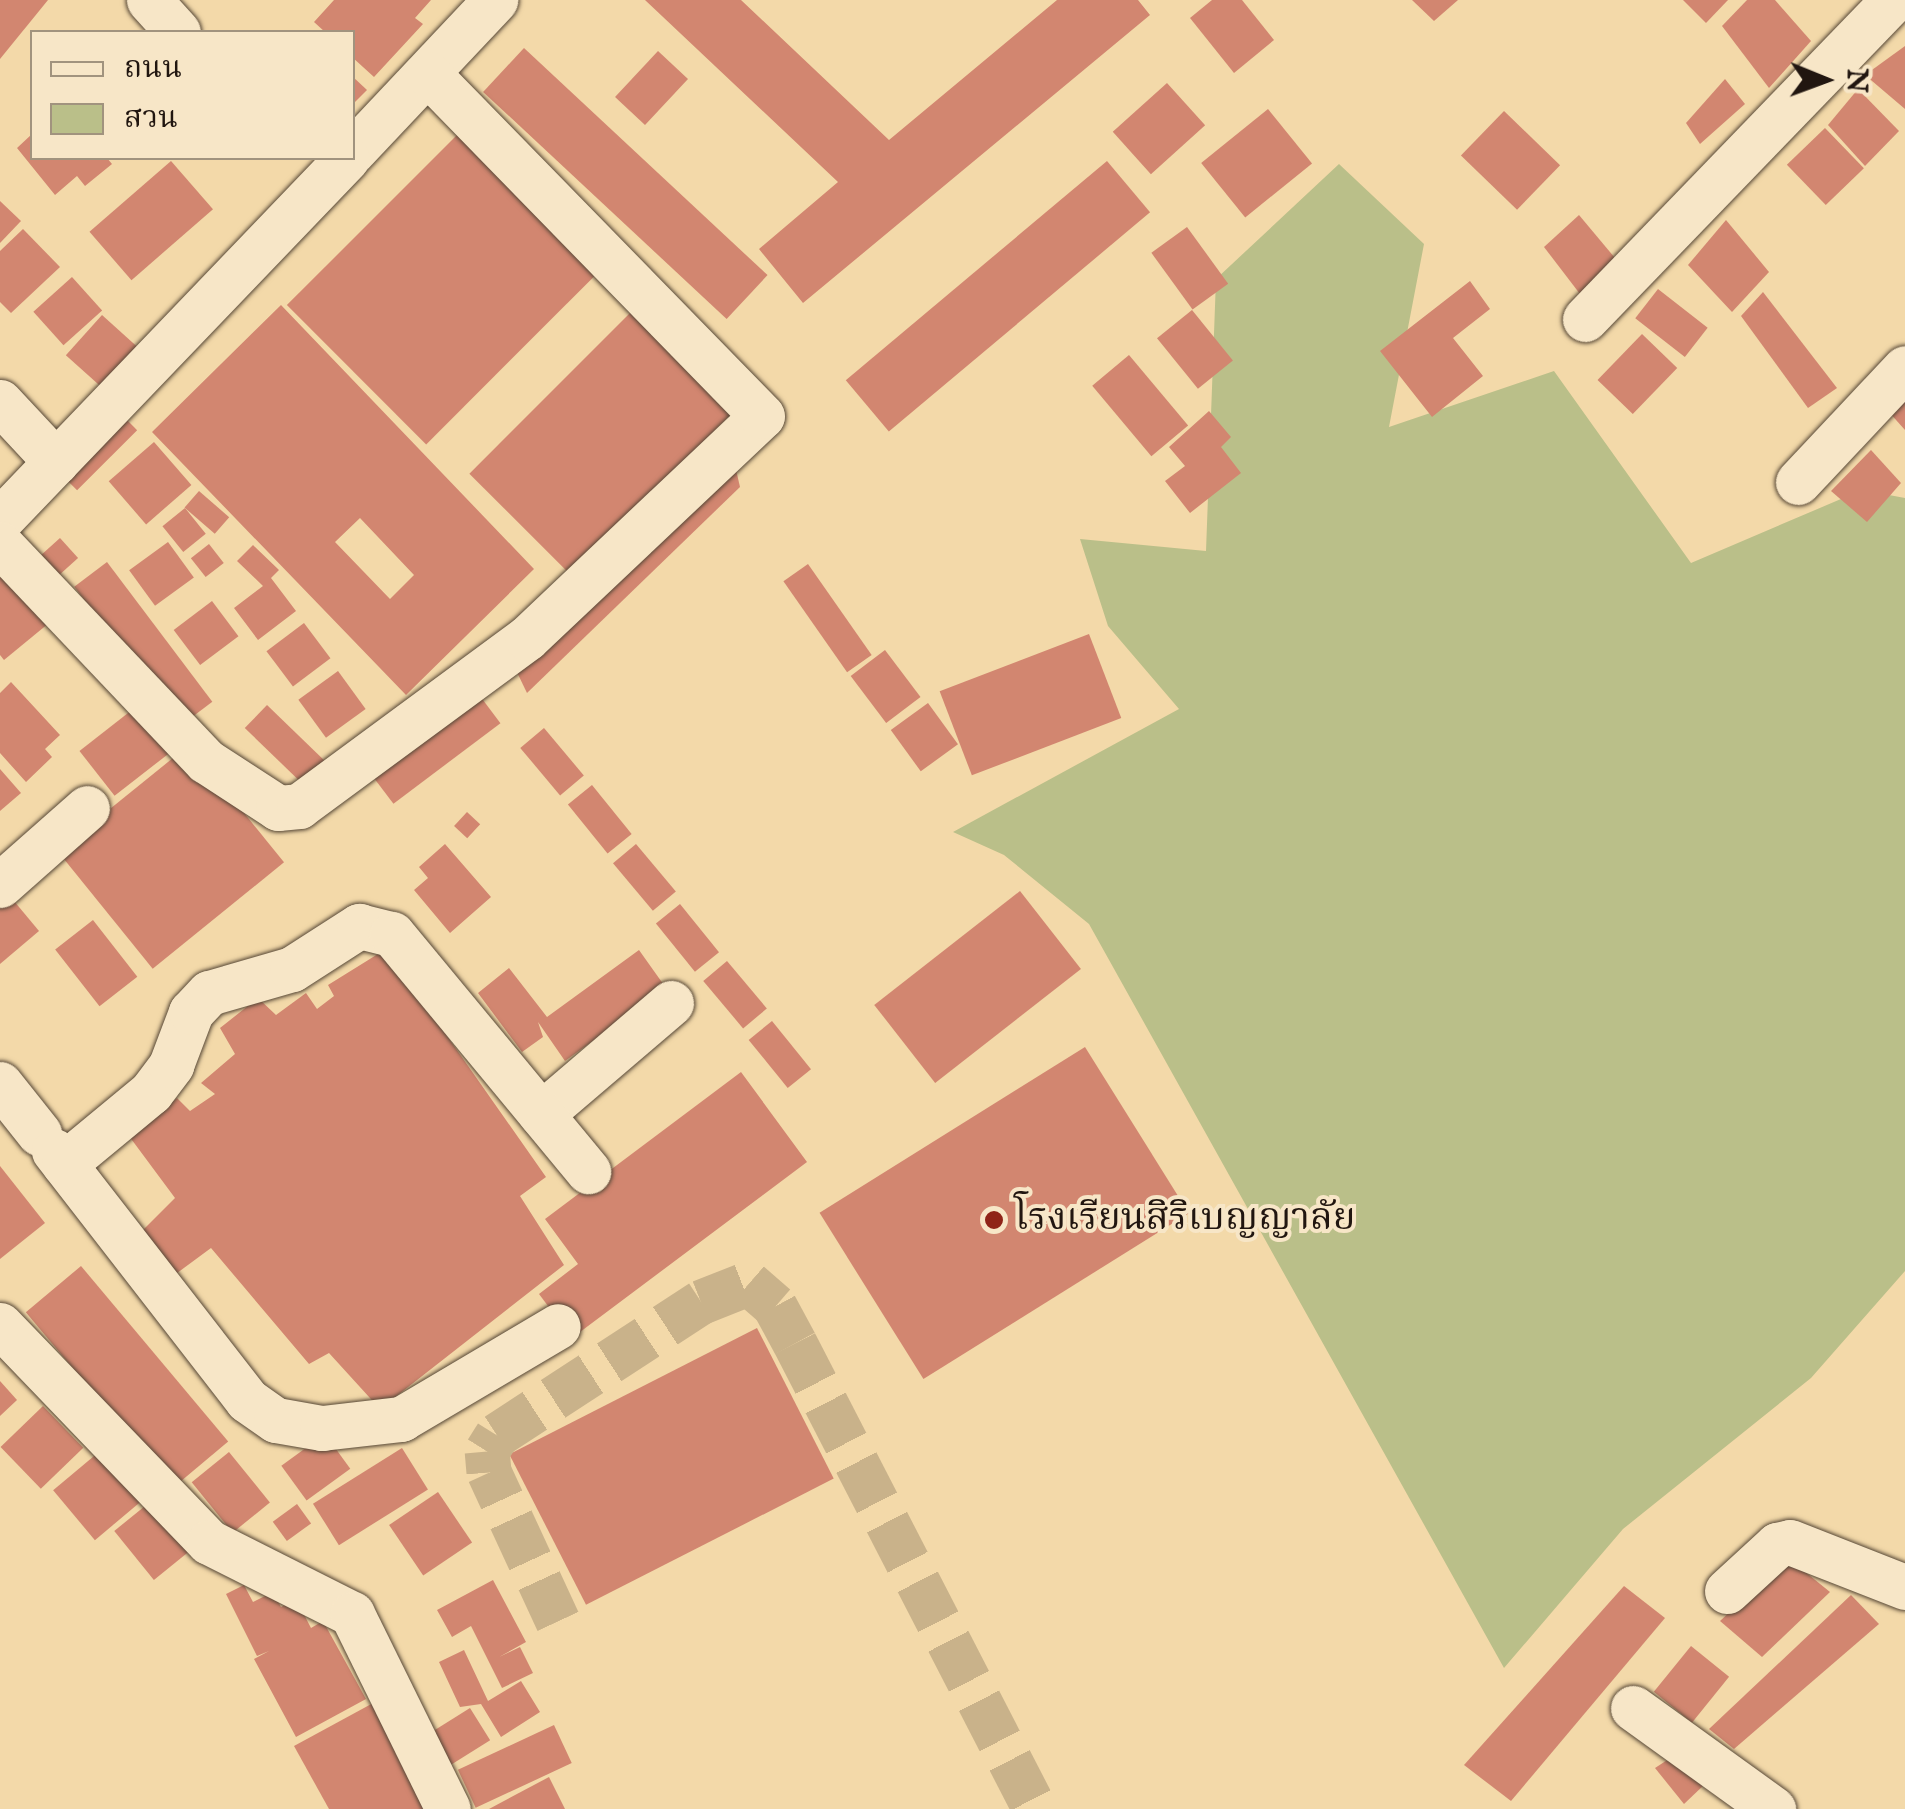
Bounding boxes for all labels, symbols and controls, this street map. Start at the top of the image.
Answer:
legend [30,30,355,160]
north arrow [1775,30,1875,130]
text: ถนน [124,50,182,88]
text: N [1838,68,1873,93]
text: สวน [124,100,178,138]
place label: โรงเรียนสิริเบญญาลัย [1014,1197,1355,1243]
marker: โรงเรียนสิริเบญญาลัย [983,1209,1005,1231]

